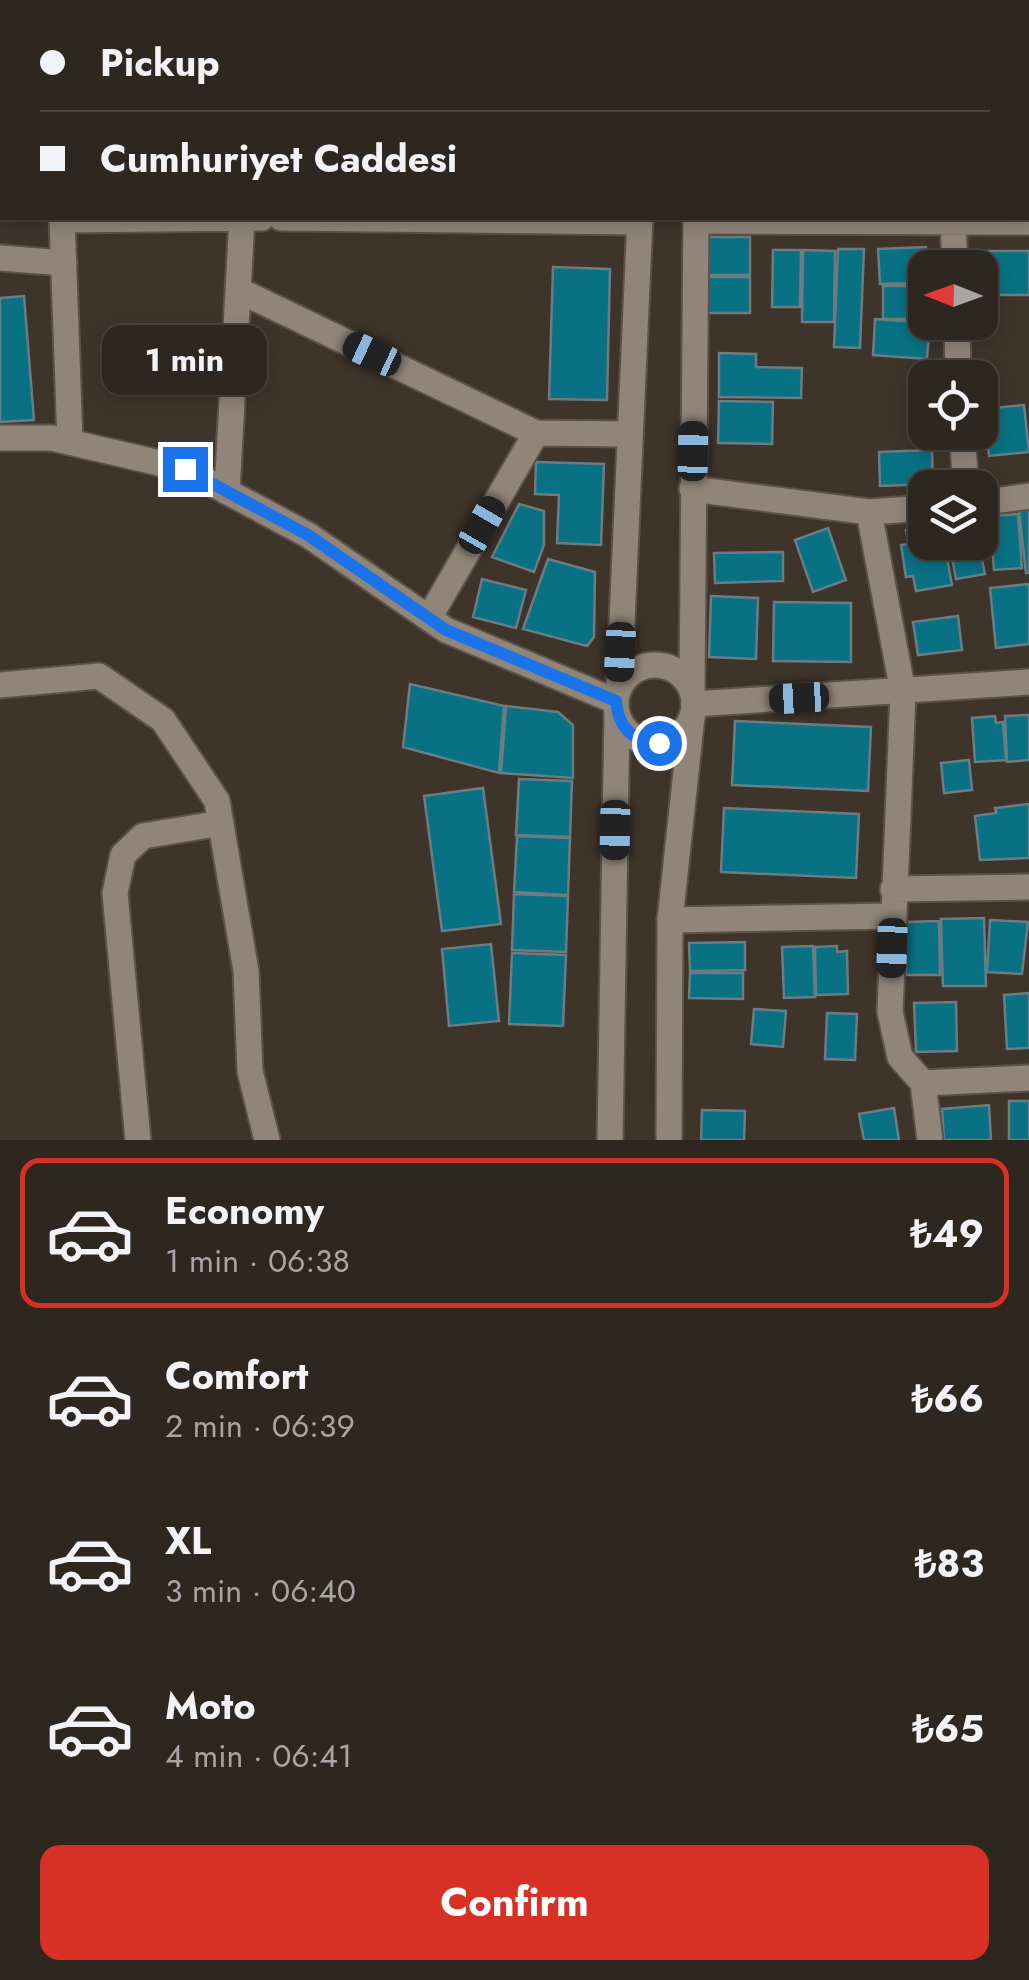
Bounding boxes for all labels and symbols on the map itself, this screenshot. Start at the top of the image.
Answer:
north arrow [908,250,998,340]
callout: 1 min [102,324,268,394]
car [338,328,406,380]
car [677,421,709,481]
route end [163,447,208,492]
car [454,492,510,558]
car [603,621,637,683]
car [768,681,830,715]
route start [637,721,682,766]
car [599,800,631,860]
car [876,917,908,979]

